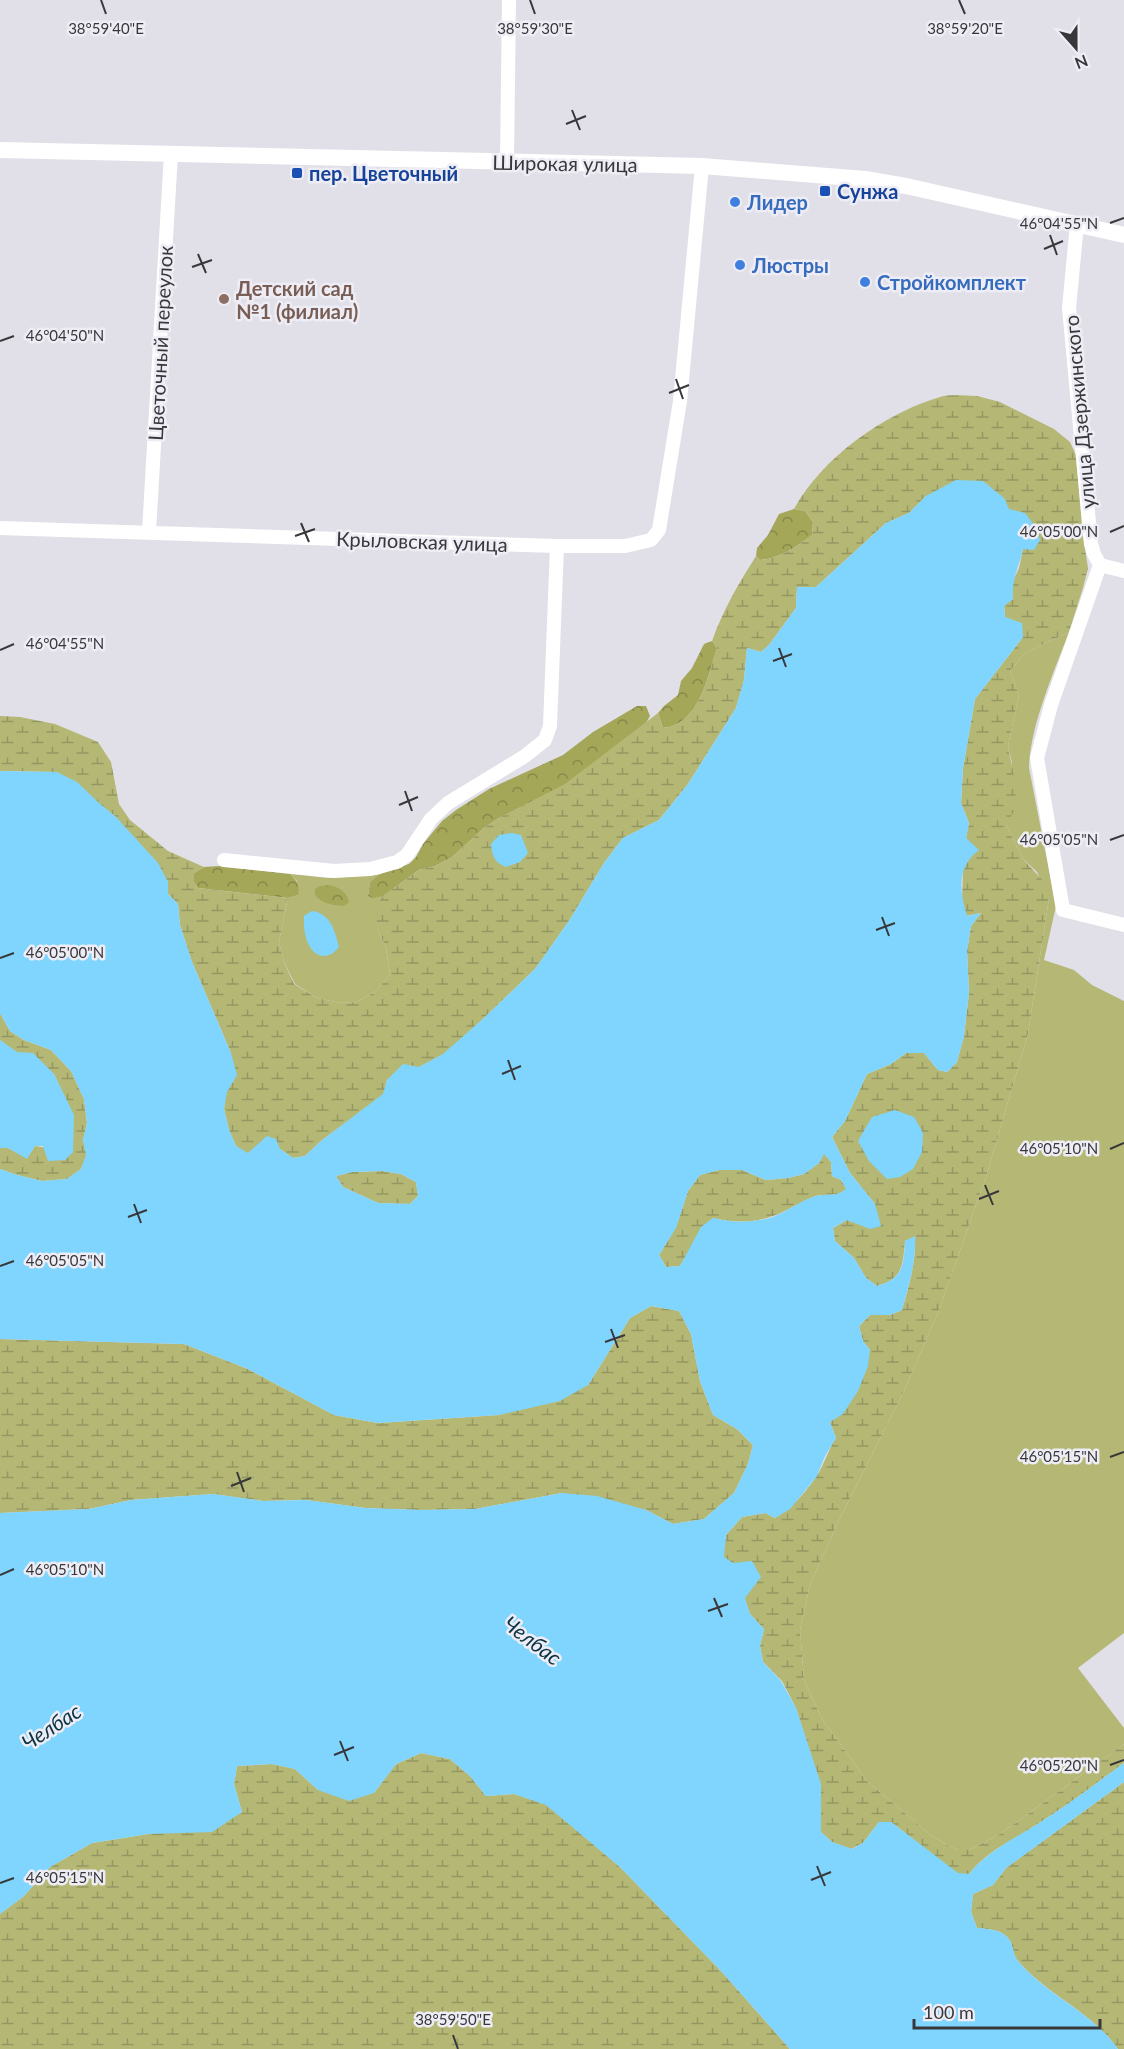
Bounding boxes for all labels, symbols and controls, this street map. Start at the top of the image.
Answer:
north arrow [1046,18,1106,78]
text: 38°59'40"E [68,19,144,37]
text: 38°59'30"E [497,19,573,37]
text: 38°59'20"E [927,19,1003,37]
text: N [1072,51,1091,74]
street label: Широкая улица [492,150,638,176]
place label: пер. Цветочный [309,161,458,185]
marker: пер. Цветочный [290,166,304,180]
place label: Сунжа [837,179,898,203]
marker: Сунжа [818,184,832,198]
place label: Лидер [746,190,808,214]
marker: Лидер [728,195,742,209]
text: 46°04'55"N [1020,214,1098,232]
street label: Цветочный переулок [143,244,177,441]
place label: Люстры [751,253,829,277]
marker: Люстры [733,258,747,272]
place label: Стройкомплект [877,270,1027,294]
marker: Стройкомплект [858,275,872,289]
place label: Детский сад №1 (филиал) [236,276,358,323]
marker: Детский сад №1 (филиал) [217,292,231,306]
street label: улица Дзержинского [1059,314,1099,510]
text: 46°04'50"N [26,326,104,344]
text: 46°05'00"N [1020,522,1098,540]
street label: Крыловская улица [336,526,508,556]
text: 46°04'55"N [26,634,104,652]
text: 46°05'05"N [1020,830,1098,848]
text: 46°05'00"N [26,943,104,961]
text: 46°05'10"N [1020,1139,1098,1157]
text: 46°05'05"N [26,1251,104,1269]
text: 46°05'15"N [1020,1447,1098,1465]
text: 46°05'10"N [26,1560,104,1578]
water label: Челбас [499,1610,567,1670]
water label: Челбас [17,1697,86,1754]
text: 46°05'20"N [1020,1756,1098,1774]
text: 46°05'15"N [26,1868,104,1886]
scale bar [914,1992,1100,2030]
text: 100 m [923,2001,974,2023]
text: 38°59'50"E [415,2010,491,2028]

